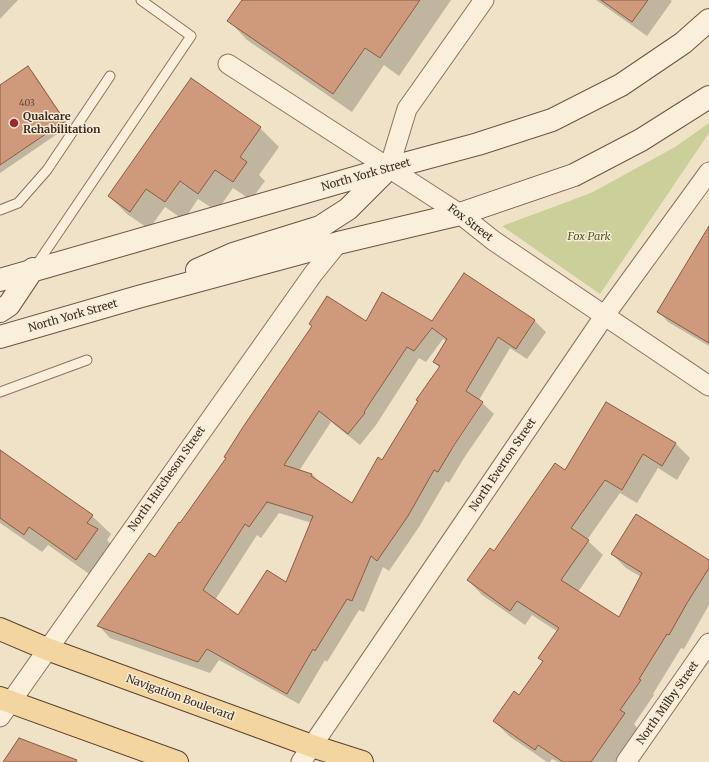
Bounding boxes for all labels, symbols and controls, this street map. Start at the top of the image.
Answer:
house number: 403 [19,98,35,108]
place label: Qualcare Rehabilitation [23,110,100,136]
marker: Qualcare Rehabilitation [8,117,20,129]
street label: North York Street [320,156,412,194]
street label: Fox Street [445,202,495,244]
park label: Fox Park [568,230,610,244]
street label: North York Street [27,297,119,335]
street label: North Everton Street [467,416,539,514]
street label: North Hutcheson Street [126,424,208,534]
street label: North Milby Street [634,659,702,747]
street label: Navigation Boulevard [124,672,236,724]

